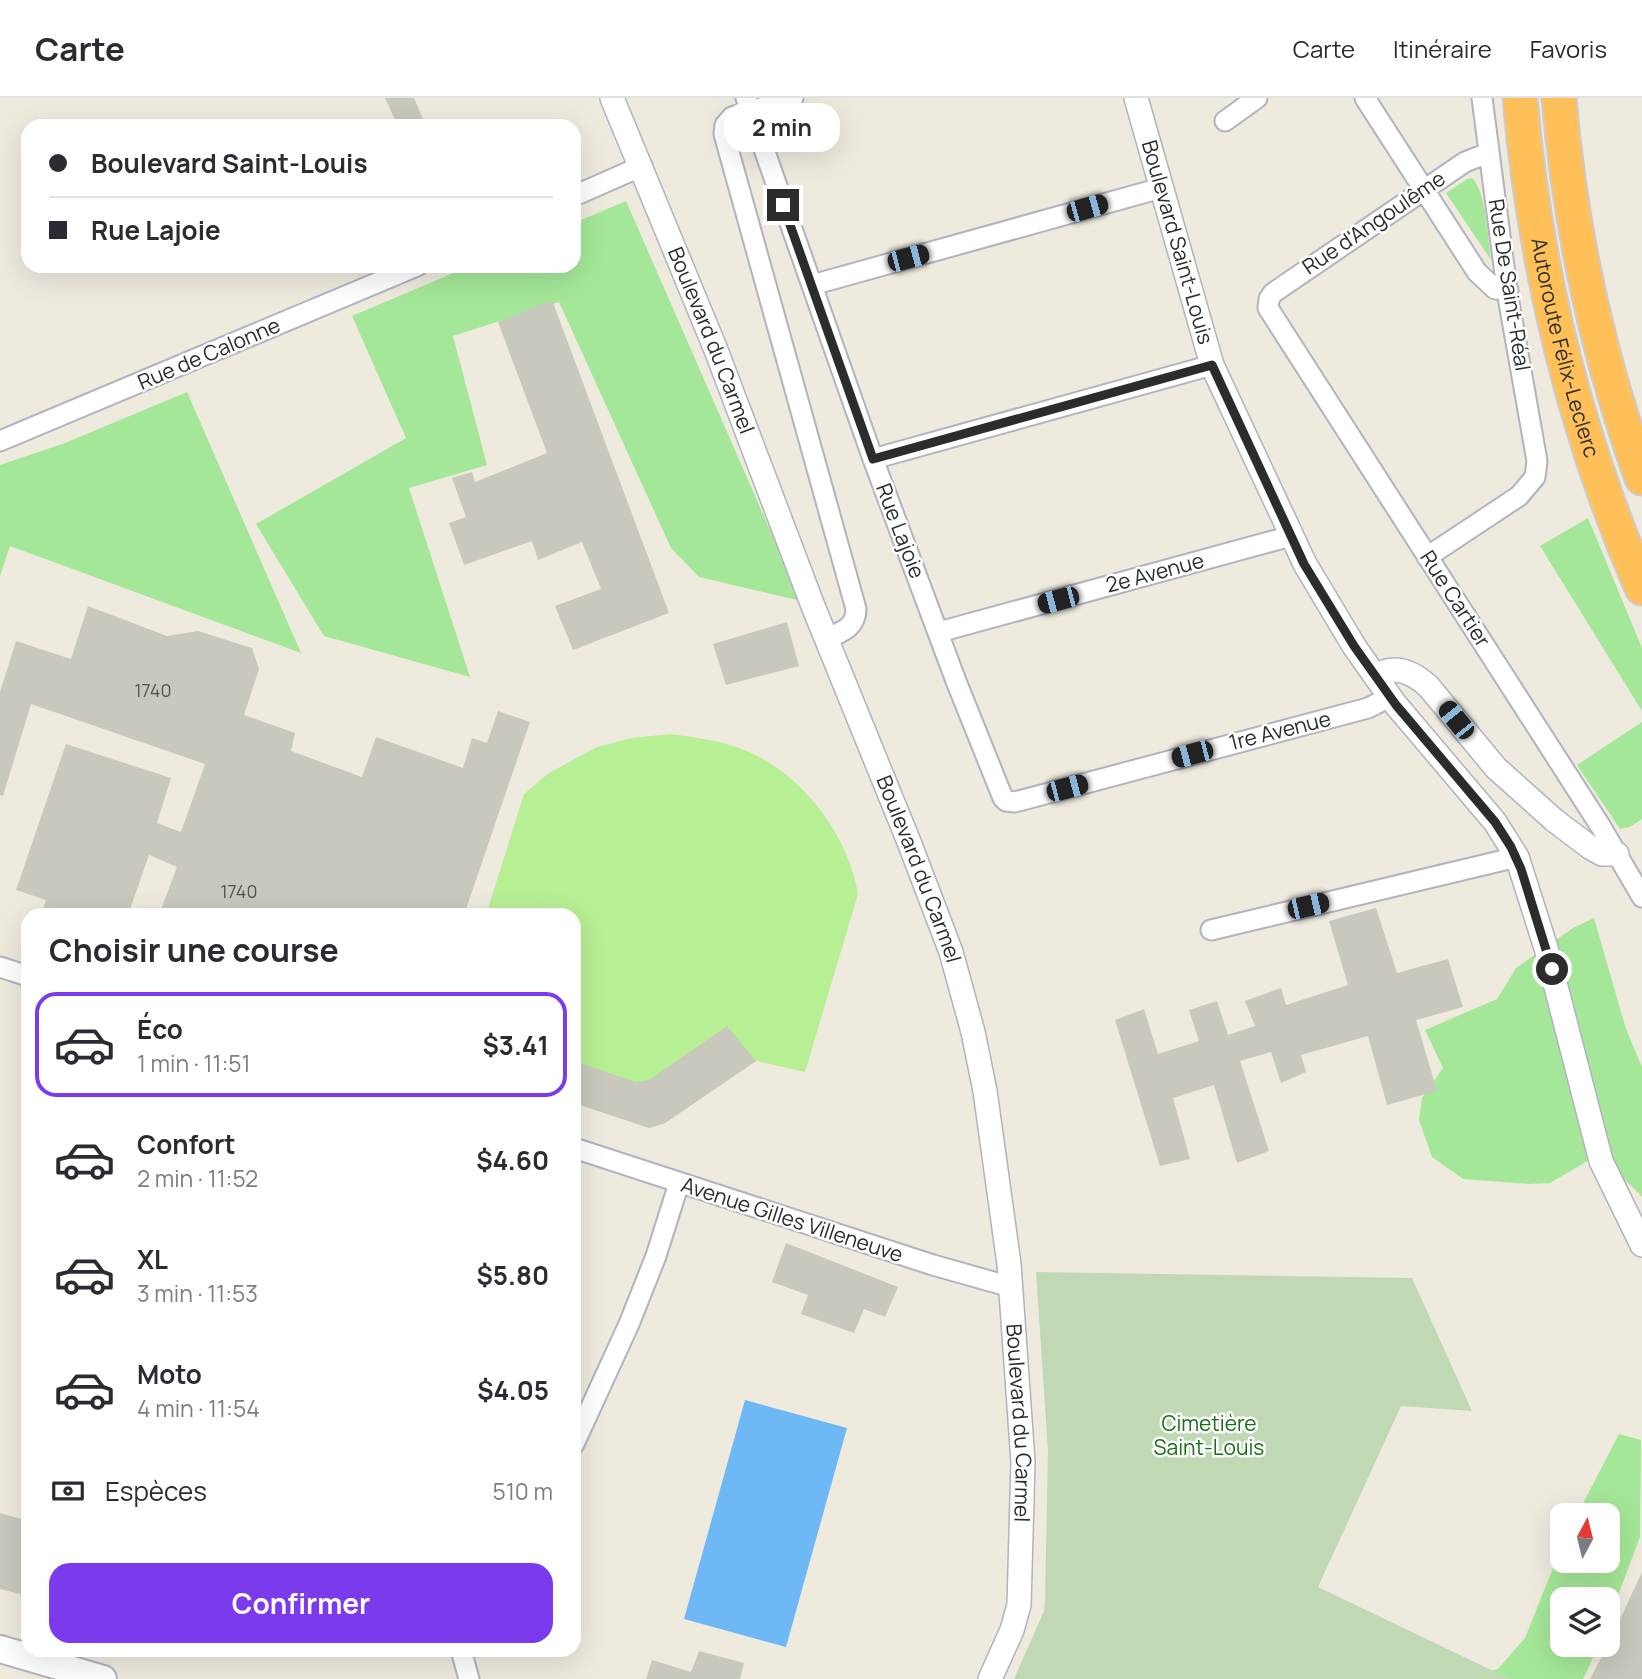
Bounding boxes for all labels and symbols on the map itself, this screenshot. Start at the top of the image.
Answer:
callout: 2 min [725,104,841,153]
street label: Boulevard Saint-Louis [1136,137,1220,347]
street label: Rue d'Angoulême [1297,164,1450,280]
route end [767,189,799,221]
car [1064,192,1111,224]
street label: Rue De Saint-Réal [1483,197,1537,373]
street label: Autoroute Félix-Leclerc [1525,235,1607,461]
car [885,242,932,274]
street label: Boulevard du Carmel [662,243,761,438]
street label: Rue de Calonne [133,310,284,396]
street label: Rue Lajoie [870,479,932,582]
street label: Rue Cartier [1414,545,1498,652]
street label: 2e Avenue [1103,546,1207,599]
car [1035,584,1082,616]
house number: 1740 [135,678,171,702]
car [1435,697,1478,743]
street label: 1re Avenue [1226,704,1334,756]
car [1169,738,1216,770]
street label: Boulevard du Carmel [870,771,968,966]
car [1044,772,1091,804]
house number: 1740 [221,879,257,903]
car [1286,891,1331,921]
route start [1536,953,1568,985]
street label: Avenue Gilles Villeneuve [678,1170,907,1268]
street label: Boulevard du Carmel [1000,1323,1038,1522]
park label: Cimetière Saint-Louis [1154,1409,1264,1461]
north arrow [1550,1503,1620,1573]

